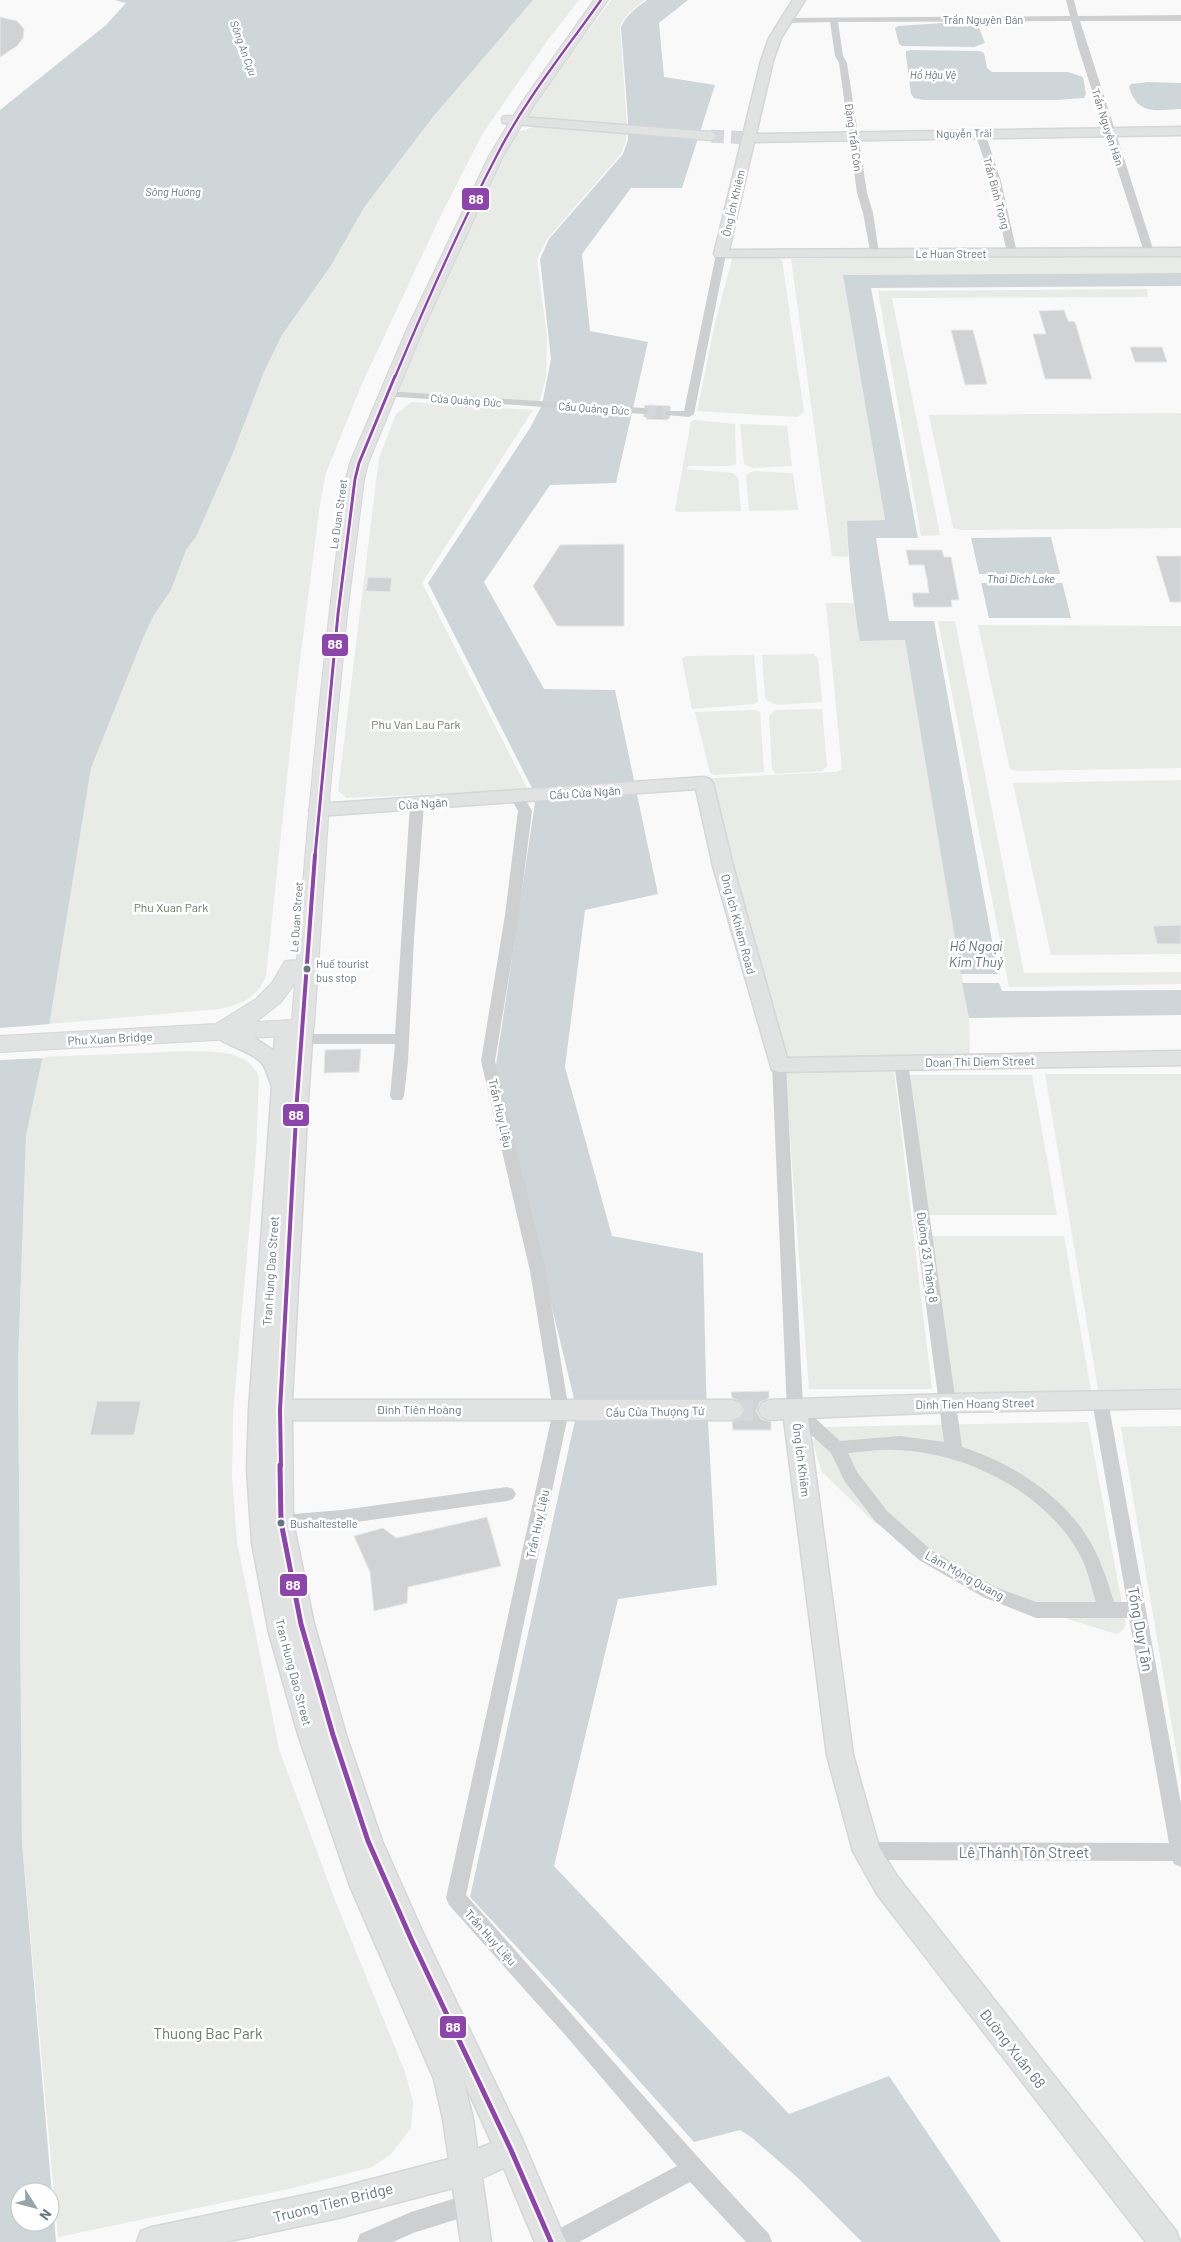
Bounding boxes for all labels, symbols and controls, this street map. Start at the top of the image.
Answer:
street label: Trần Nguyên Đán [943,13,1023,26]
water label: Sông An Cựu [228,19,260,78]
water label: Hồ Hậu Vệ [910,68,957,81]
street label: Trần Nguyên Hãn [1089,87,1127,167]
street label: Đặng Trần Côn [843,102,865,172]
street label: Nguyễn Trãi [936,126,992,140]
street label: Trần Bình Trọng [981,156,1013,231]
street label: Ông Ích Khiêm [719,168,747,238]
water label: Sông Hương [145,185,201,198]
line badge: 88 [461,187,490,211]
text: 88 [468,190,484,207]
street label: Le Huan Street [915,247,987,260]
street label: Cửa Quảng Đức [430,391,502,409]
street label: Cầu Quảng Đức [558,399,630,417]
street label: Le Duan Street [327,478,349,550]
water label: Thai Dich Lake [987,572,1055,585]
line badge: 88 [321,633,349,657]
text: 88 [327,635,343,652]
park label: Phu Van Lau Park [371,717,461,731]
street label: Cầu Cửa Ngăn [549,783,621,801]
street label: Cửa Ngăn [398,794,448,812]
street label: Ong Ich Khiem Road [719,872,759,976]
street label: Le Duan Street [287,881,305,953]
park label: Phu Xuan Park [134,900,208,914]
water label: Hồ Ngoại Kim Thuỷ [949,937,1004,970]
place label: Huế tourist bus stop [316,957,369,984]
marker: Huế tourist bus stop [302,964,312,974]
street label: Phu Xuan Bridge [67,1029,153,1047]
street label: Doan Thi Diem Street [925,1053,1035,1069]
street label: Trần Huy Liệu [486,1077,516,1149]
line badge: 88 [282,1103,310,1127]
text: 88 [288,1106,304,1123]
street label: Đường 23 Tháng 8 [915,1210,941,1304]
street label: Tran Hung Dao Street [259,1216,281,1326]
street label: Dinh Tien Hoang Street [915,1395,1035,1411]
street label: Đinh Tiên Hoàng [377,1402,461,1416]
street label: Cầu Cửa Thượng Tứ [606,1403,705,1419]
street label: Ông Ích Khiêm [791,1422,813,1498]
street label: Trần Huy Liệu [523,1488,551,1560]
place label: Bushaltestelle [290,1517,358,1530]
marker: Bushaltestelle [276,1518,286,1528]
street label: Lâm Mộng Quang [923,1548,1007,1602]
line badge: 88 [279,1573,308,1597]
text: 88 [285,1576,301,1593]
street label: Tống Duy Tân [1125,1585,1157,1673]
street label: Tran Hung Dao Street [273,1617,315,1727]
street label: Lê Thánh Tôn Street [959,1843,1089,1861]
street label: Trần Huy Liệu [462,1906,520,1968]
street label: Đường Xuân 68 [976,2004,1050,2092]
line badge: 88 [439,2015,467,2039]
text: 88 [445,2018,461,2035]
park label: Thuong Bac Park [153,2024,263,2042]
street label: Truong Tien Bridge [271,2178,395,2226]
north arrow [10,2182,60,2232]
text: N [36,2206,56,2224]

